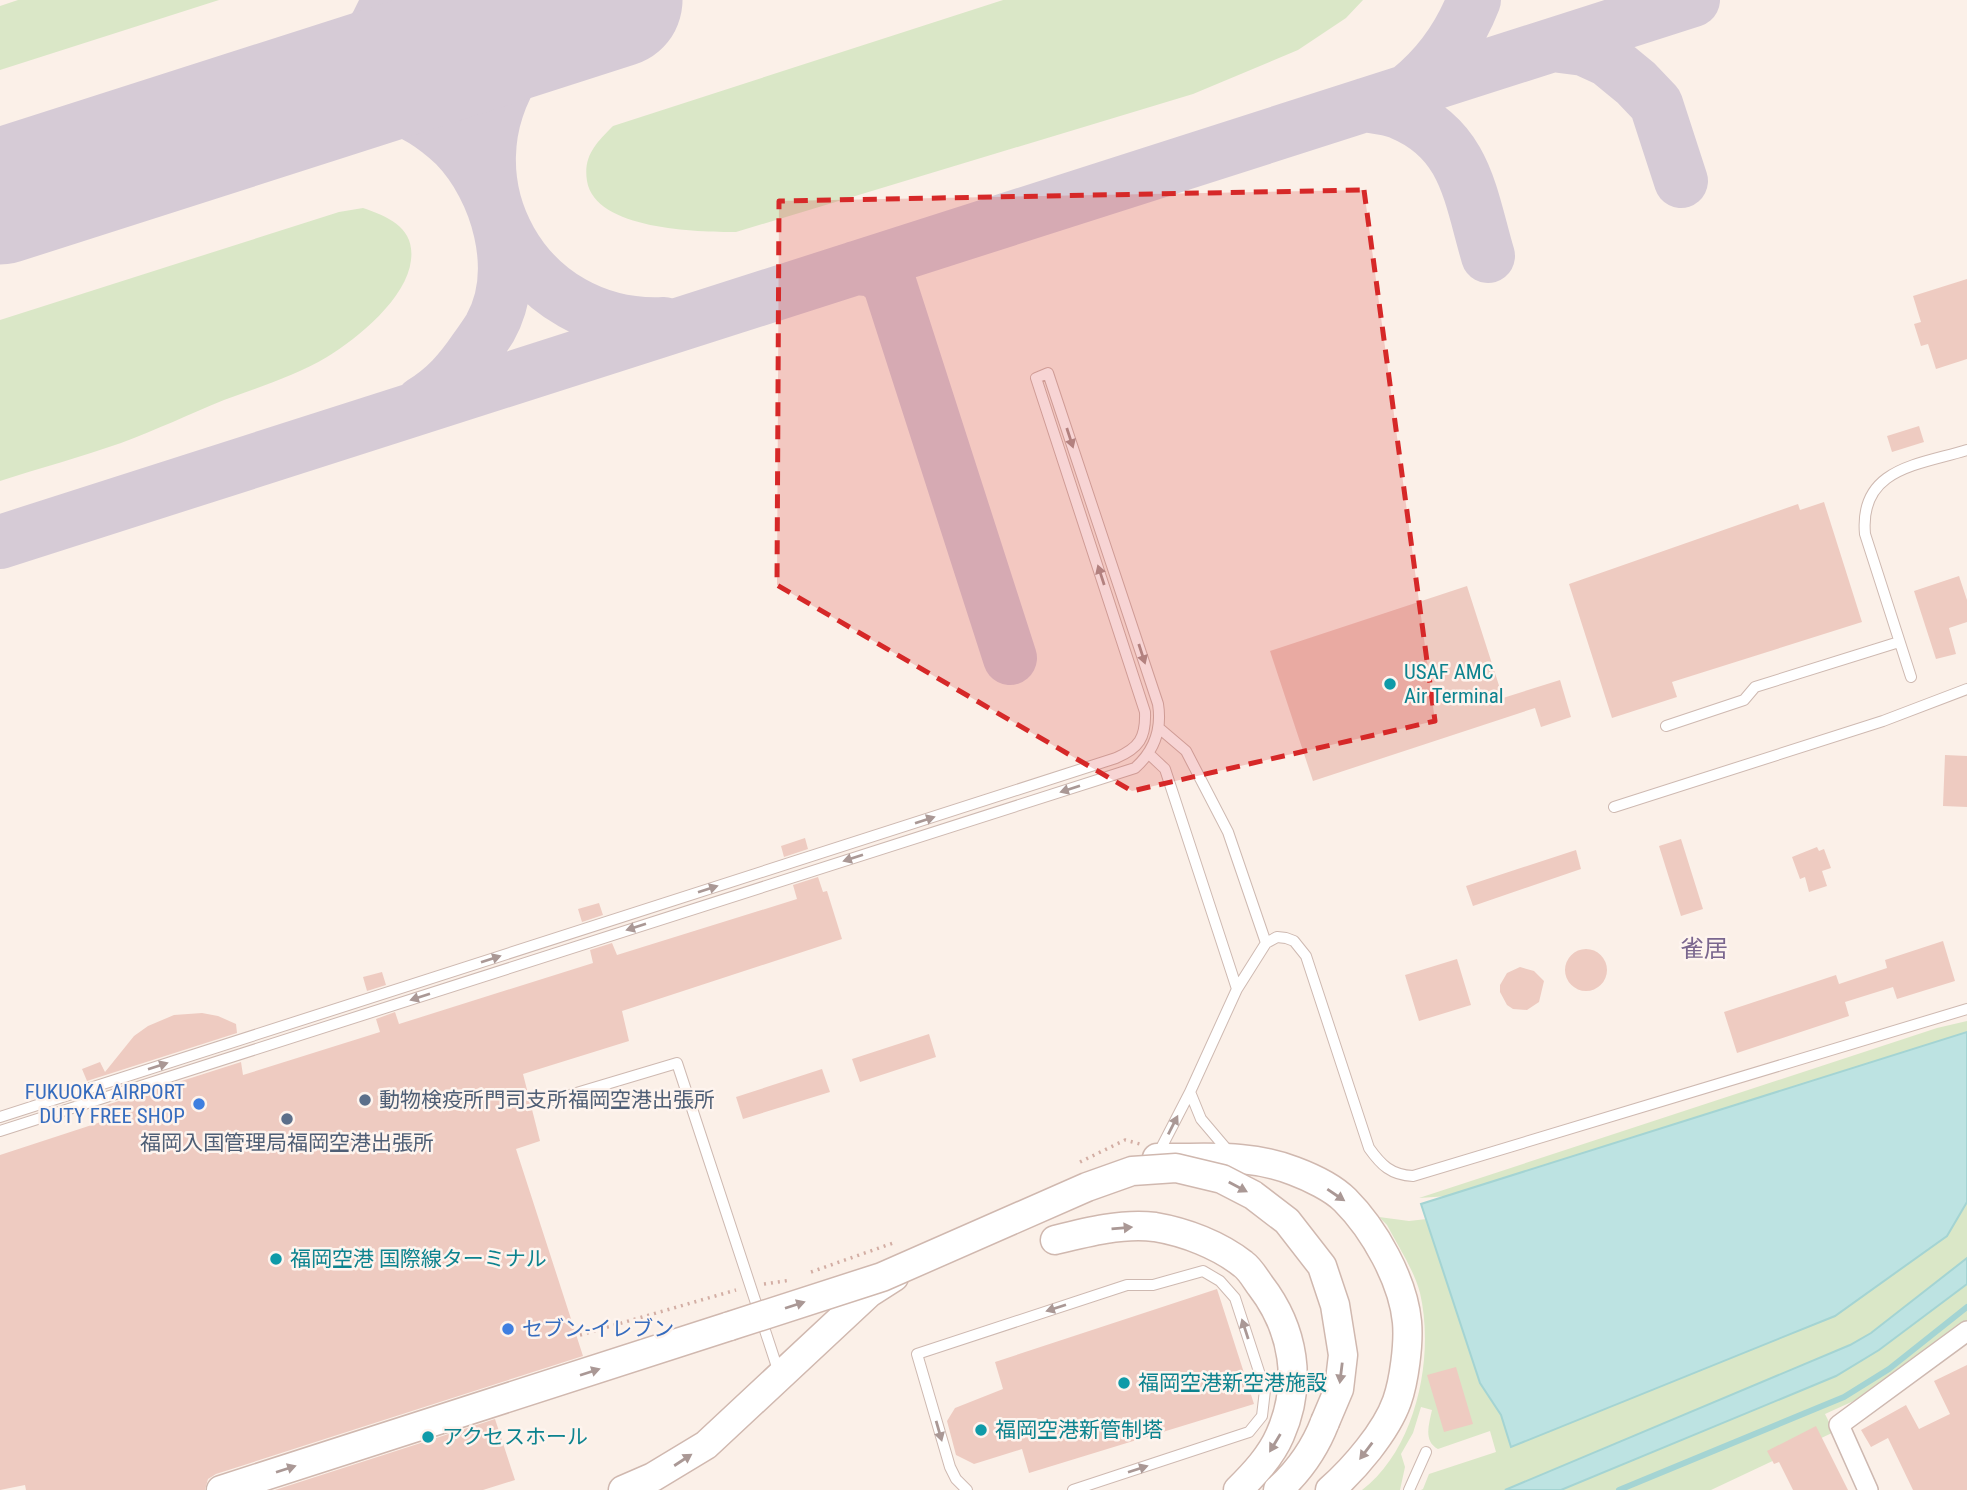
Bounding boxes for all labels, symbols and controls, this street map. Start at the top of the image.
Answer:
one-way arrow [1065,428,1076,449]
one-way arrow [1095,565,1105,586]
one-way arrow [1137,644,1148,665]
place label: USAF AMC Air Terminal [1404,660,1504,708]
marker: USAF AMC Air Terminal [1382,676,1398,692]
one-way arrow [1059,784,1080,794]
one-way arrow [914,814,935,824]
one-way arrow [842,853,863,864]
one-way arrow [698,884,719,894]
one-way arrow [626,923,647,933]
district label: 雀居 [1680,935,1728,963]
one-way arrow [481,953,502,964]
one-way arrow [409,992,430,1003]
one-way arrow [148,1060,169,1071]
place label: FUKUOKA AIRPORT DUTY FREE SHOP [25,1080,185,1128]
place label: 動物検疫所門司支所福岡空港出張所 [379,1088,715,1112]
marker: 動物検疫所門司支所福岡空港出張所 [357,1092,373,1108]
marker: FUKUOKA AIRPORT DUTY FREE SHOP [191,1096,207,1112]
marker: 福岡入国管理局福岡空港出張所 [279,1111,295,1127]
one-way arrow [1167,1115,1178,1135]
place label: 福岡入国管理局福岡空港出張所 [140,1131,434,1155]
one-way arrow [1228,1181,1248,1193]
one-way arrow [1327,1188,1345,1202]
one-way arrow [1111,1222,1133,1233]
place label: 福岡空港 国際線ターミナル [290,1247,547,1271]
marker: 福岡空港 国際線ターミナル [268,1251,284,1267]
one-way arrow [784,1299,805,1310]
one-way arrow [1045,1303,1066,1314]
place label: セブン-イレブン [522,1317,674,1341]
one-way arrow [1239,1318,1250,1339]
marker: セブン-イレブン [500,1321,516,1337]
one-way arrow [1335,1363,1346,1385]
one-way arrow [580,1366,601,1376]
place label: 福岡空港新空港施設 [1138,1371,1327,1395]
marker: 福岡空港新空港施設 [1116,1375,1132,1391]
place label: 福岡空港新管制塔 [995,1418,1163,1442]
one-way arrow [935,1421,945,1442]
marker: 福岡空港新管制塔 [973,1422,989,1438]
place label: アクセスホール [442,1425,588,1449]
marker: アクセスホール [420,1429,436,1445]
one-way arrow [1269,1433,1281,1452]
one-way arrow [1359,1442,1373,1460]
one-way arrow [674,1453,693,1466]
one-way arrow [276,1463,297,1474]
one-way arrow [1128,1463,1149,1474]

